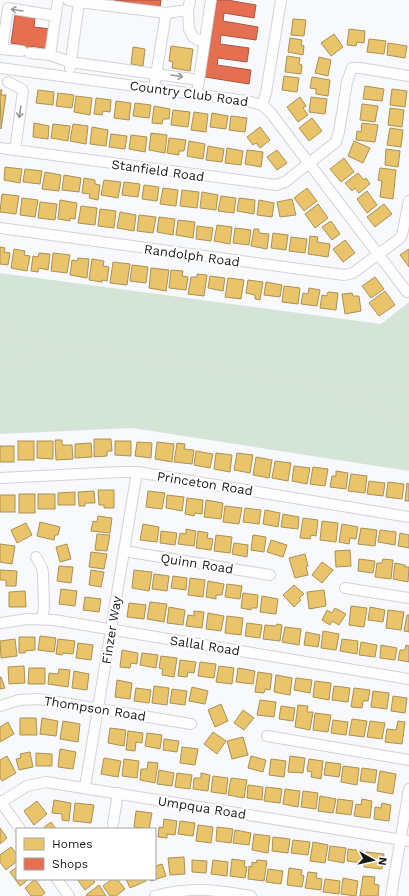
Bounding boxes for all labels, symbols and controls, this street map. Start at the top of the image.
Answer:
one-way arrow [11,6,24,14]
one-way arrow [171,73,184,81]
street label: Country Club Road [129,78,249,109]
one-way arrow [16,105,24,118]
street label: Stanfield Road [111,157,205,184]
street label: Randolph Road [143,241,241,270]
street label: Princeton Road [156,469,254,498]
street label: Quinn Road [159,550,234,577]
street label: Finzer Way [99,595,124,665]
street label: Sallal Road [169,633,241,658]
street label: Thompson Road [43,693,147,724]
street label: Umpqua Road [157,793,247,822]
legend [16,828,156,880]
text: Homes [52,837,93,851]
north arrow [353,840,393,880]
text: N [375,856,389,866]
text: Shops [52,857,88,871]

